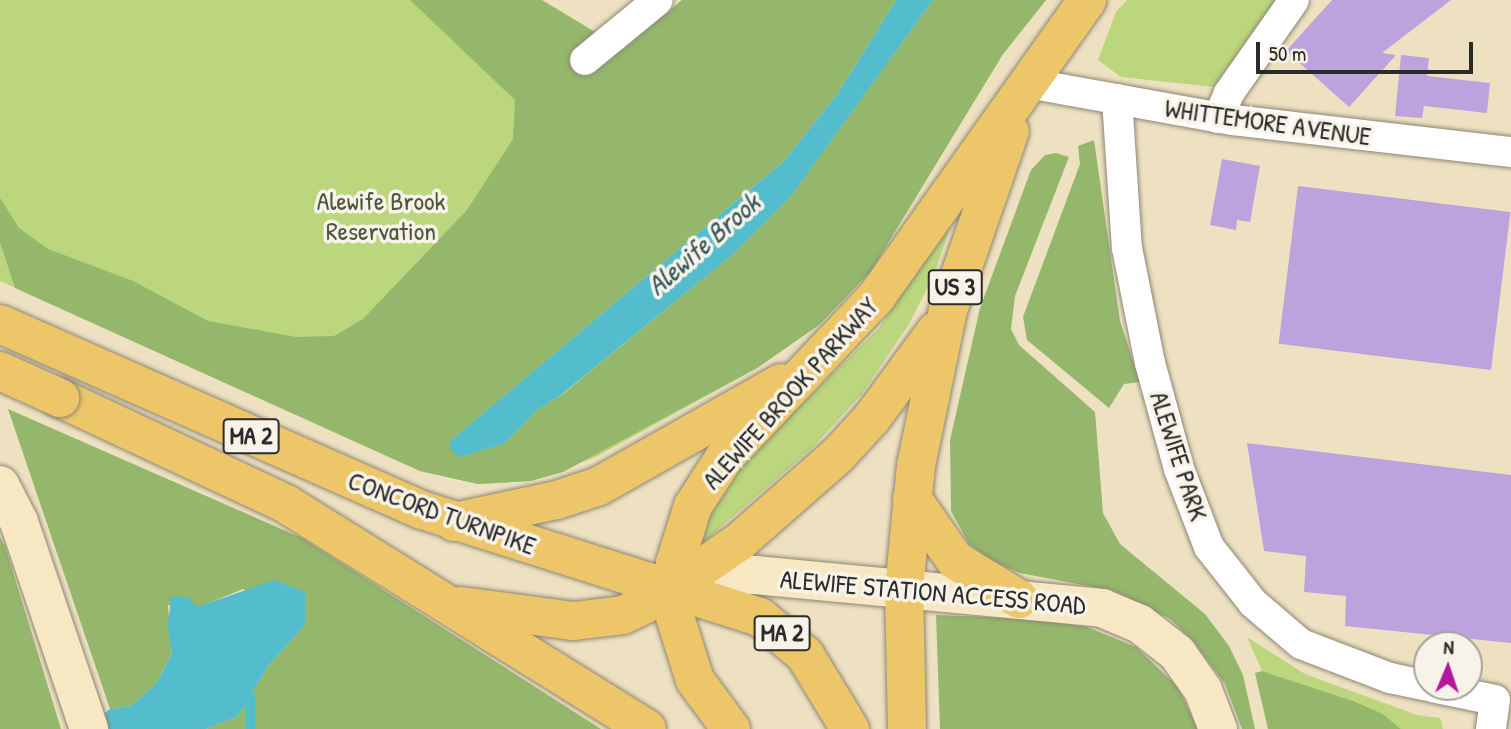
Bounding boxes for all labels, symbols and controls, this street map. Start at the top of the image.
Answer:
scale bar [1259,28,1476,72]
text: 50 m [1269,39,1306,68]
street label: WHITTEMORE AVENUE [1163,92,1373,152]
park label: Alewife Brook Reservation [317,185,445,246]
water label: Alewife Brook [640,186,766,302]
road number: US 3 [927,266,983,308]
street label: ALEWIFE BROOK PARKWAY [696,291,884,495]
street label: ALEWIFE PARK [1143,388,1215,524]
road number: MA 2 [221,416,281,456]
street label: CONCORD TURNPIKE [344,465,540,561]
street label: ALEWIFE STATION ACCESS ROAD [779,563,1087,621]
road number: MA 2 [752,612,812,654]
north arrow [1413,631,1483,701]
text: N [1443,634,1454,660]

